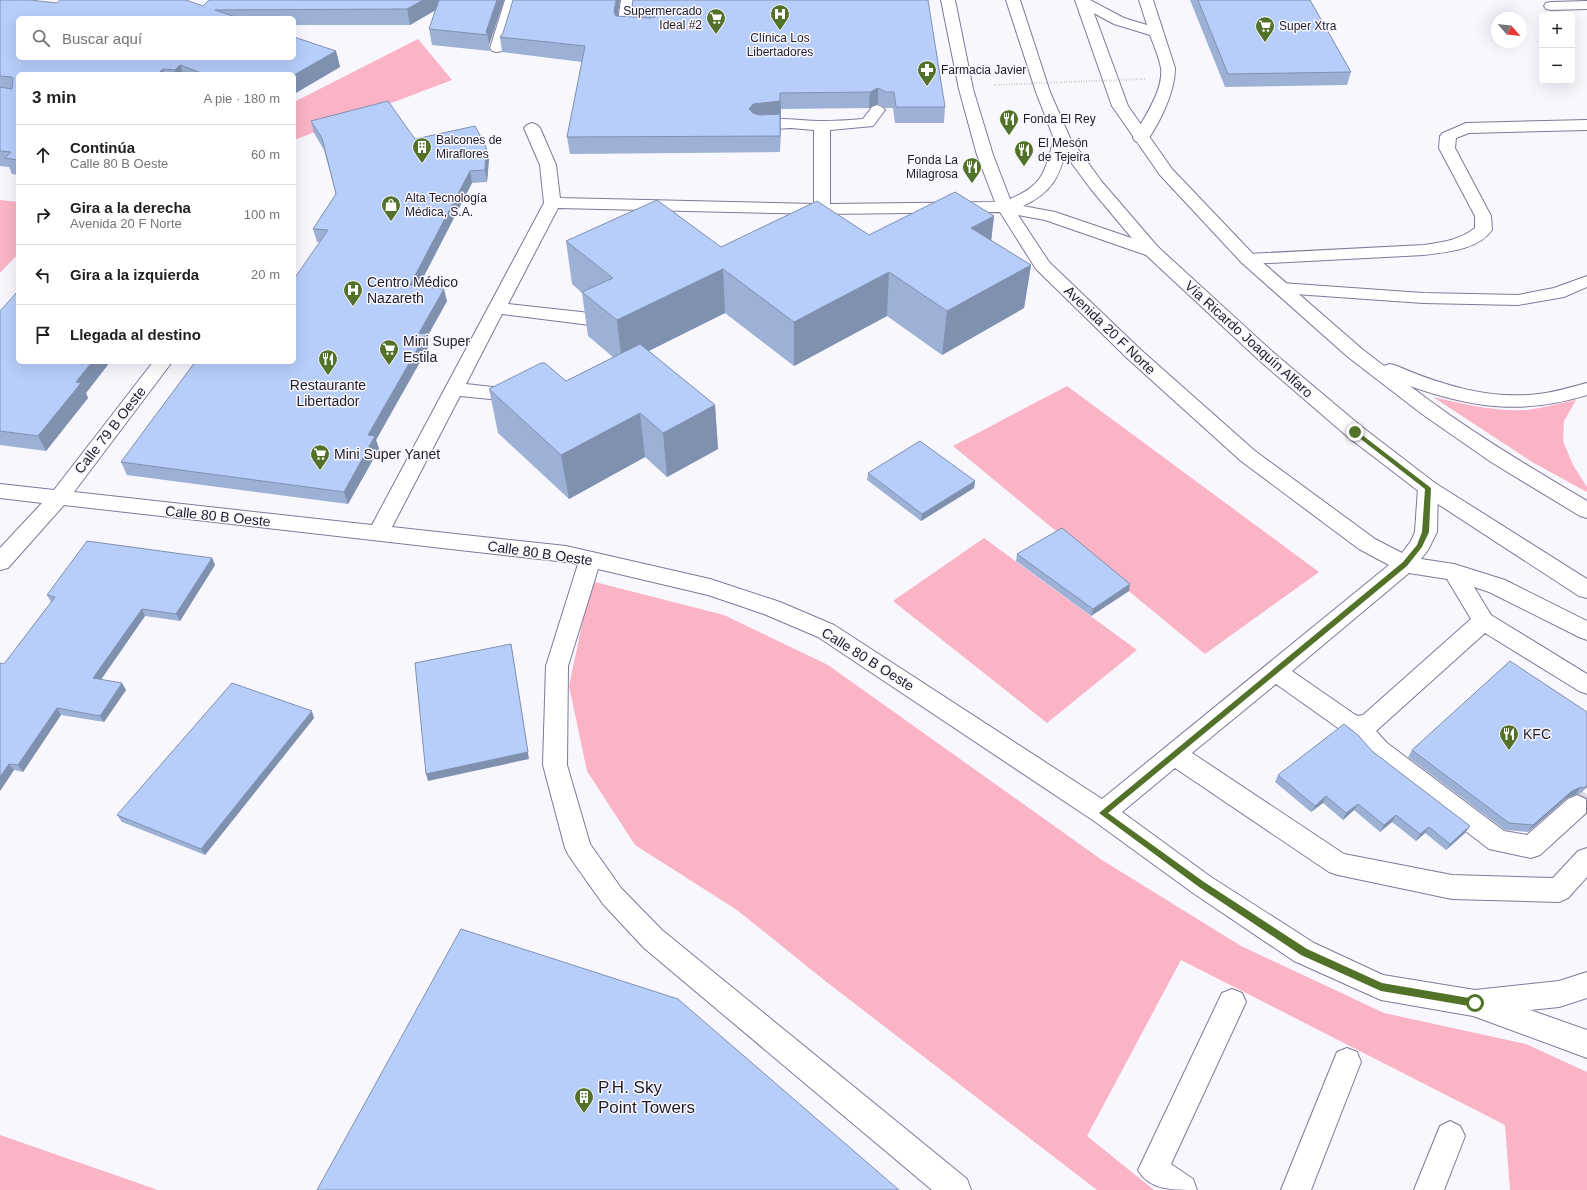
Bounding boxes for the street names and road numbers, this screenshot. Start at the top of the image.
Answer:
street label: Vía Ricardo Joaquín Alfaro [1182,277,1316,401]
street label: Avenida 20 F Norte [1061,282,1159,378]
street label: Calle 79 B Oeste [71,383,149,477]
street label: Calle 80 B Oeste [165,503,272,530]
street label: Calle 80 B Oeste [486,538,594,568]
street label: Calle 80 B Oeste [819,624,917,694]

